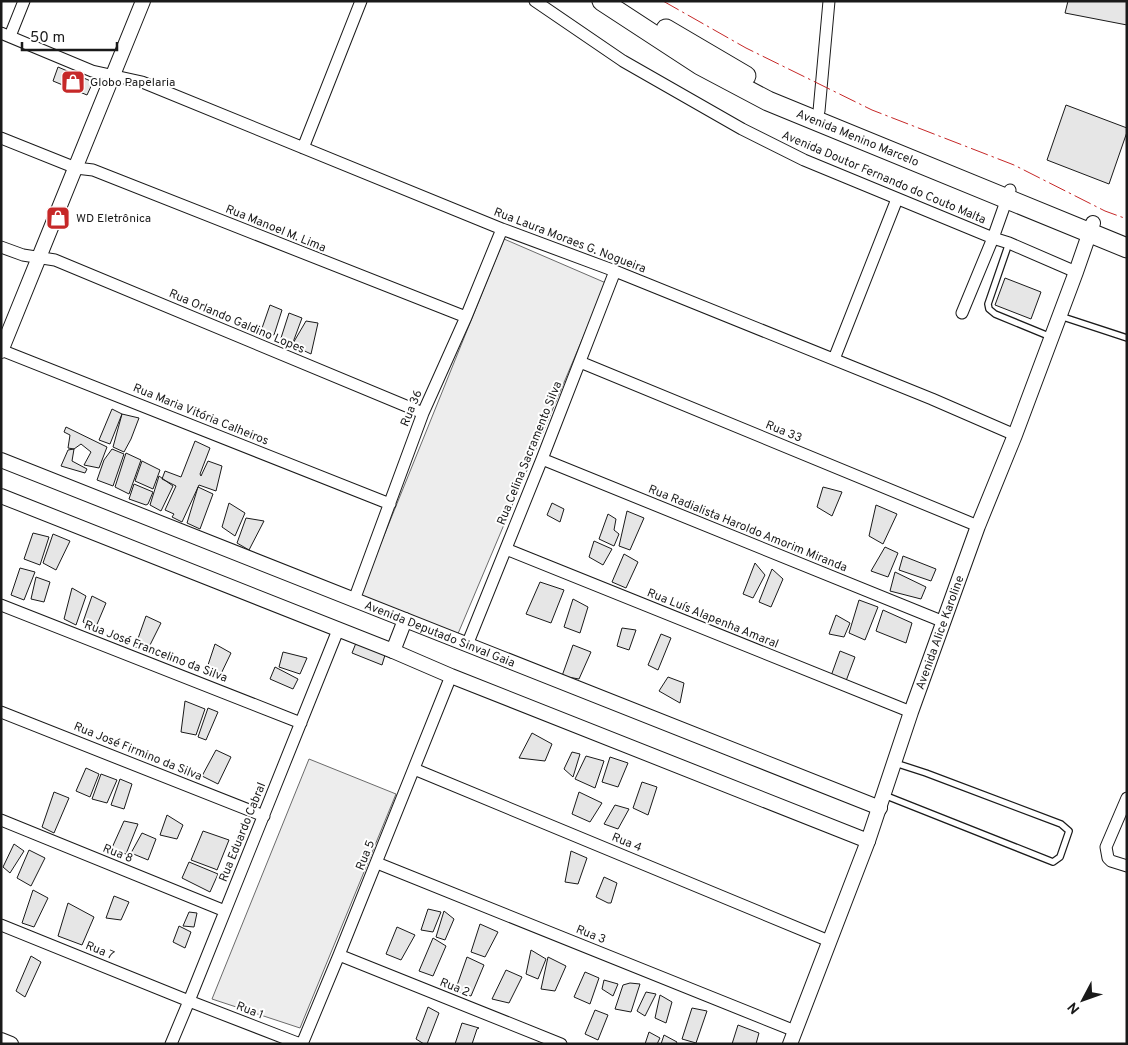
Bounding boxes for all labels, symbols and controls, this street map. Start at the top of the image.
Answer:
scale bar [22,20,118,52]
text: 50 m [30,29,65,48]
shop icon: Globo Papelaria [60,69,86,95]
place label: Globo Papelaria [90,75,175,91]
street label: Avenida Menino Marcelo [794,106,921,171]
street label: Avenida Doutor Fernando do Couto Malta [779,128,988,228]
street label: Rua Manoel M. Lima [223,201,328,256]
street label: Rua Laura Moraes G. Nogueira [491,204,648,277]
shop icon: WD Eletrônica [45,205,71,231]
place label: WD Eletrônica [76,211,151,227]
street label: Rua Orlando Galdino Lopes [166,286,307,358]
street label: Rua Celina Sacramento Silva [494,379,566,528]
street label: Rua Maria Vitória Calheiros [130,380,271,449]
street label: Rua 36 [397,388,426,429]
street label: Rua 33 [763,417,804,447]
street label: Rua Radialista Haroldo Amorim Miranda [646,482,850,576]
street label: Avenida Alice Karoline [913,574,968,692]
street label: Rua Luís Alapenha Amaral [644,585,781,653]
street label: Avenida Deputado Sinval Gaia [362,598,517,672]
street label: Rua José Francelino da Silva [82,617,229,687]
street label: Rua José Firmino da Silva [71,719,204,785]
street label: Rua Eduardo Cabral [216,780,270,884]
street label: Rua 4 [609,830,644,856]
street label: Rua 5 [353,838,379,873]
street label: Rua 8 [100,841,135,867]
street label: Rua 3 [573,922,608,948]
street label: Rua 7 [83,938,116,964]
street label: Rua 2 [437,975,472,1001]
north arrow [1058,975,1108,1025]
street label: Rua 1 [234,998,266,1023]
text: N [1065,998,1084,1017]

